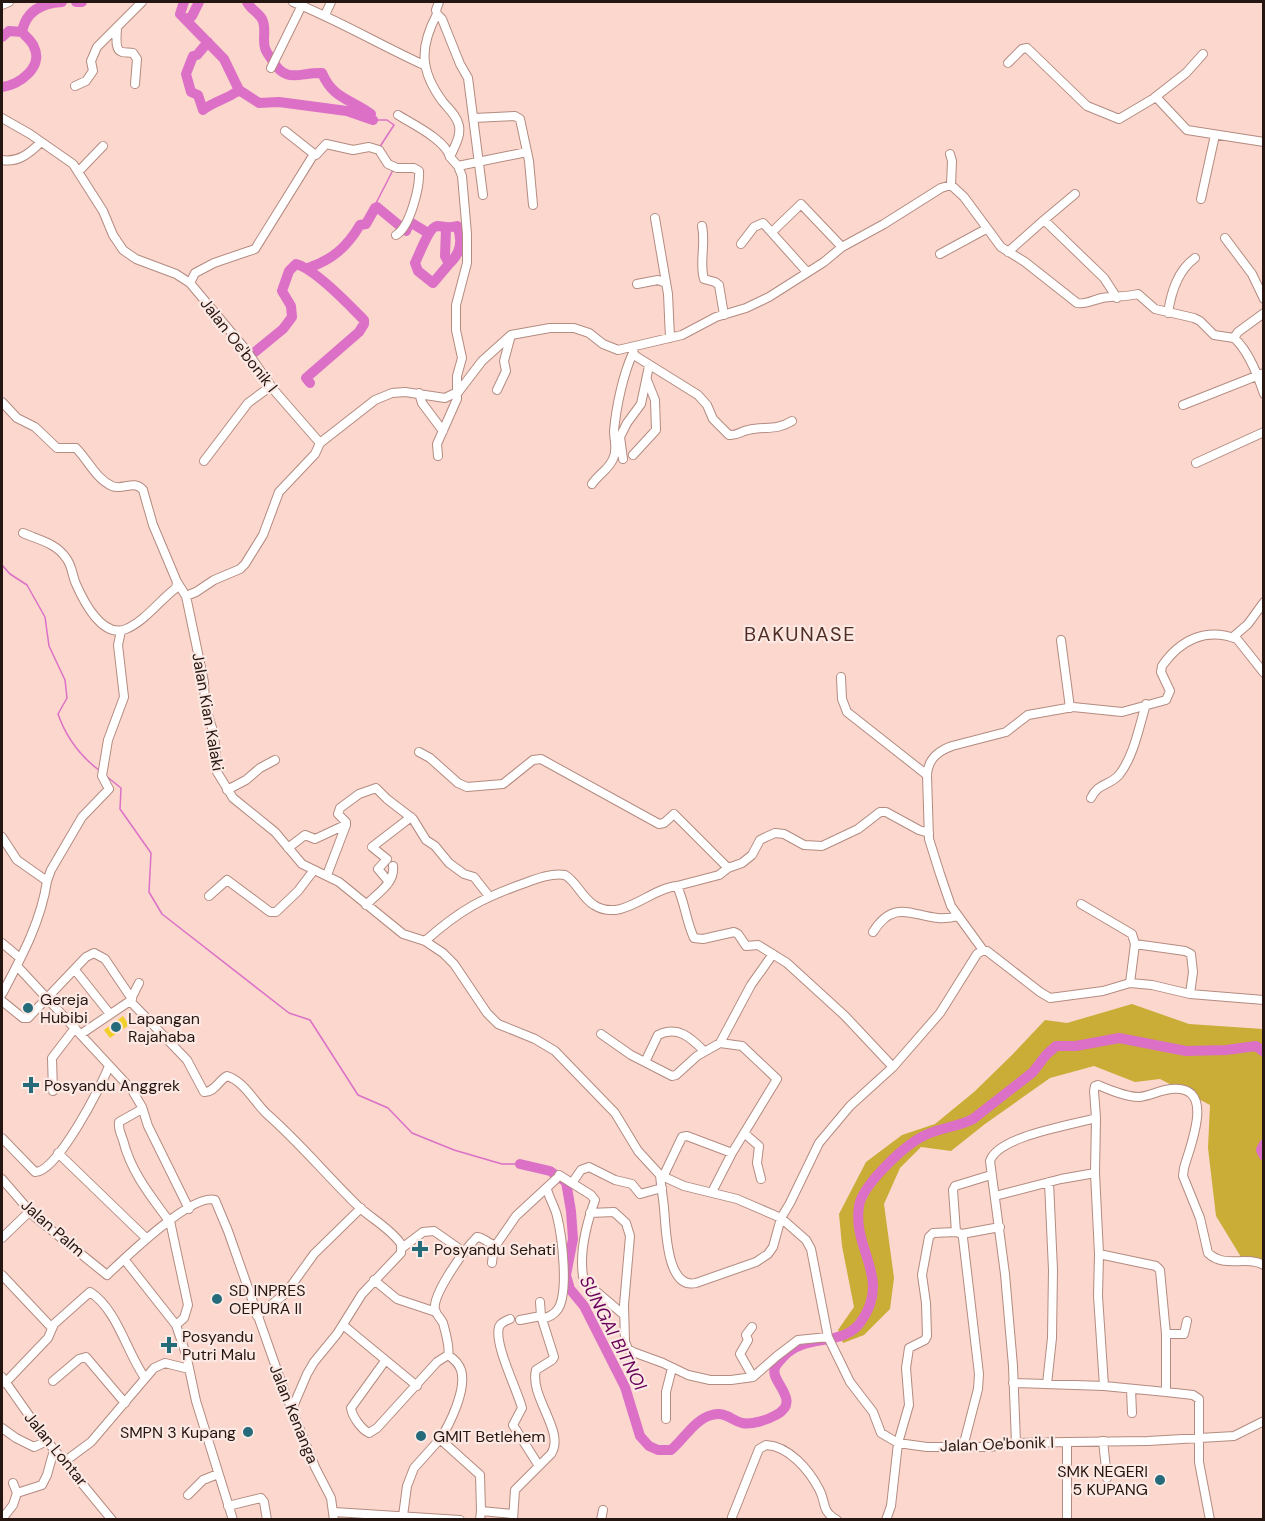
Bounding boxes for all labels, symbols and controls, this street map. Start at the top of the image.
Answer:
street label: Jalan Oe'bonik I [196,293,282,397]
district label: BAKUNASE [744,621,856,647]
street label: Jalan Kian Kalaki [187,651,229,773]
place label: Gereja Hubibi [40,989,89,1028]
marker: Gereja Hubibi [21,1001,35,1015]
place label: Lapangan Rajahaba [128,1008,200,1047]
marker: Lapangan Rajahaba [109,1020,123,1034]
place label: Posyandu Anggrek [44,1075,180,1096]
marker: Posyandu Anggrek [22,1076,40,1094]
street label: Jalan Palm [17,1195,89,1261]
place label: Posyandu Sehati [434,1239,556,1260]
marker: Posyandu Sehati [411,1240,429,1258]
water label: SUNGAI BITNOI [574,1272,653,1395]
place label: SD INPRES OEPURA II [229,1280,305,1319]
marker: SD INPRES OEPURA II [210,1292,224,1306]
place label: Posyandu Putri Malu [182,1326,256,1365]
marker: Posyandu Putri Malu [160,1336,178,1354]
street label: Jalan Kenanga [265,1361,323,1467]
street label: Jalan Lontar [19,1407,93,1491]
place label: SMPN 3 Kupang [120,1422,236,1443]
marker: SMPN 3 Kupang [241,1425,255,1439]
place label: GMIT Betlehem [433,1426,546,1447]
marker: GMIT Betlehem [414,1429,428,1443]
street label: Jalan Oe'bonik I [939,1432,1055,1456]
place label: SMK NEGERI 5 KUPANG [1057,1461,1148,1500]
marker: SMK NEGERI 5 KUPANG [1153,1473,1167,1487]

